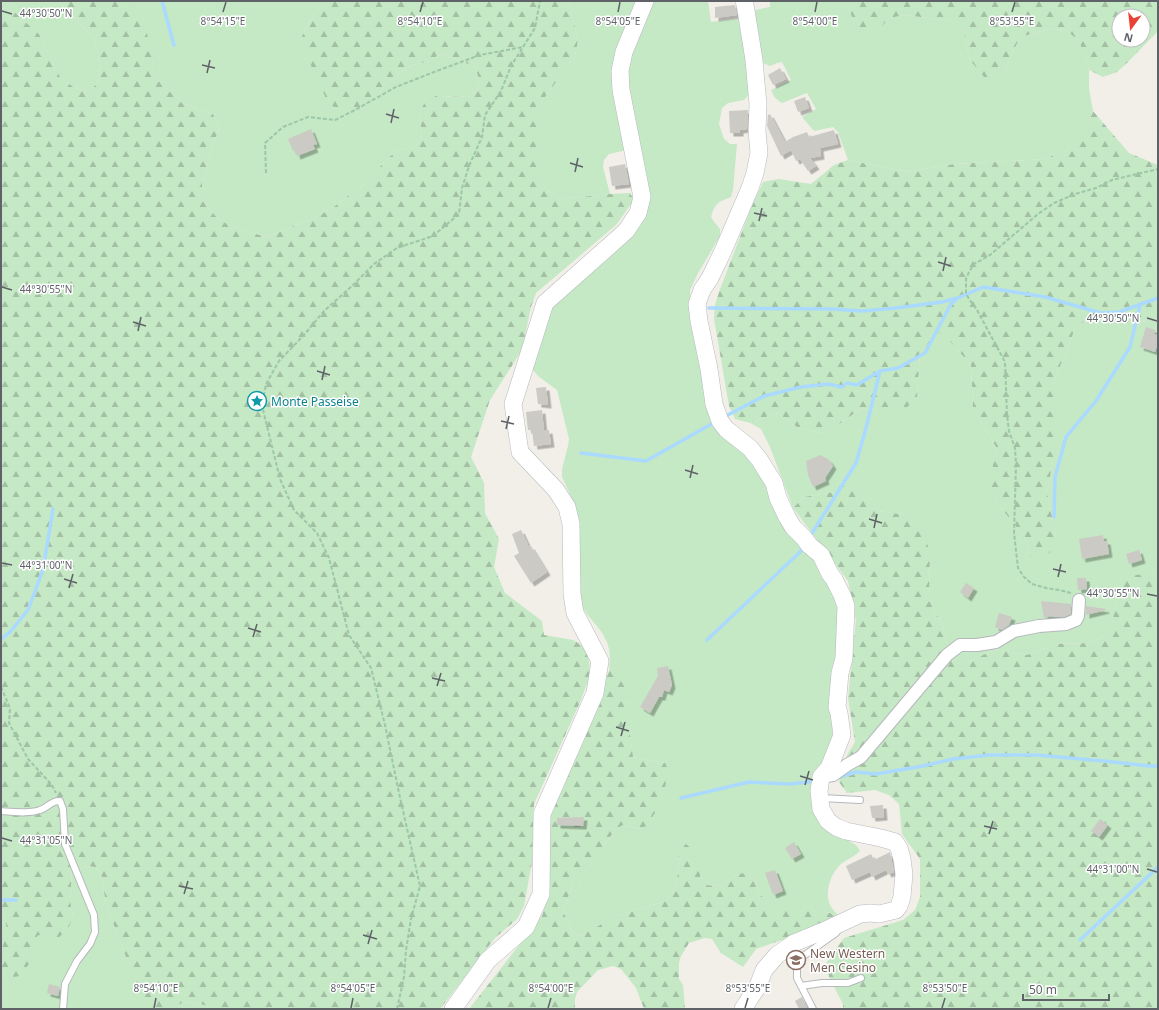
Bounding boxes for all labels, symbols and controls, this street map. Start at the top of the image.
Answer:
text: 44°30'50"N [20,6,72,20]
north arrow [1111,8,1151,48]
text: 8°54'15"E [201,14,245,28]
text: 8°54'10"E [398,14,442,28]
text: 8°54'05"E [596,14,640,28]
text: 8°54'00"E [793,14,837,28]
text: 8°53'55"E [990,14,1034,28]
text: N [1122,30,1135,47]
text: 44°30'55"N [20,282,72,296]
text: 44°30'50"N [1087,311,1139,325]
place icon: Monte Passeise [246,390,268,412]
place label: Monte Passeise [271,393,359,410]
text: 44°31'00"N [20,558,72,572]
text: 44°30'55"N [1087,586,1139,600]
text: 44°31'05"N [20,833,72,847]
text: 44°31'00"N [1087,862,1139,876]
place label: New Western Men Cesino [810,945,885,976]
school or university icon: New Western Men Cesino [785,949,807,971]
scale bar [1023,976,1109,1002]
text: 8°54'10"E [134,981,178,995]
text: 8°54'05"E [331,981,375,995]
text: 8°54'00"E [529,981,573,995]
text: 8°53'55"E [726,981,770,995]
text: 8°53'50"E [923,981,967,995]
text: 50 m [1029,981,1057,998]

